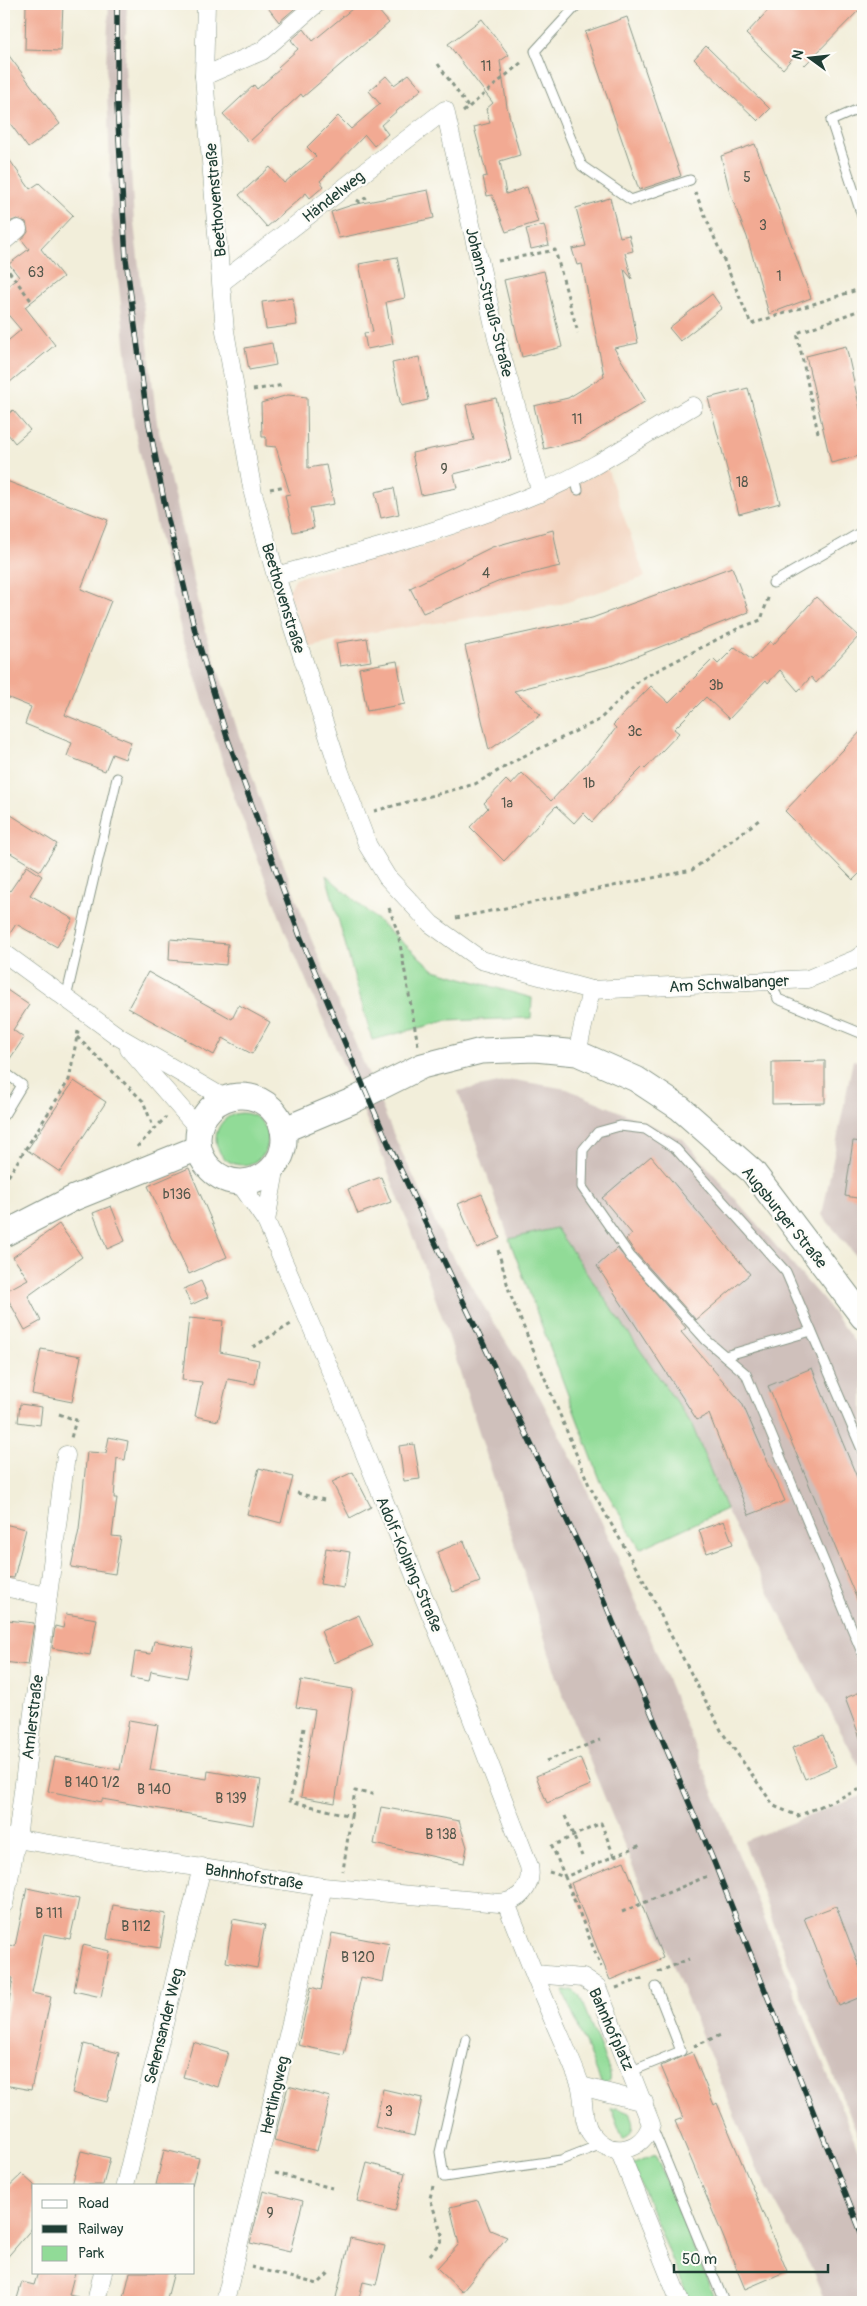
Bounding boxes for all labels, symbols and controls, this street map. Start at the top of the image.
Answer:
north arrow [784,32,834,82]
text: N [788,48,807,62]
house number: 11 [481,58,491,75]
street label: Beethovenstraße [201,142,231,258]
street label: Händelweg [299,166,369,227]
house number: 5 [743,169,751,186]
house number: 3 [759,217,767,234]
street label: Johann-Strauß-Straße [461,225,517,379]
house number: 63 [28,264,44,281]
house number: 1 [776,268,782,285]
house number: 11 [572,411,582,428]
house number: 9 [440,461,448,478]
house number: 18 [736,474,748,491]
street label: Beethovenstraße [257,541,309,656]
house number: 4 [482,565,490,582]
house number: 3b [709,677,723,694]
house number: 3c [628,723,642,740]
house number: 1b [583,775,595,792]
house number: 1a [501,795,513,812]
street label: Am Schwalbanger [668,971,790,997]
street label: Augsburger Straße [737,1163,831,1273]
house number: b136 [163,1186,191,1203]
street label: Adolf-Kolping-Straße [371,1494,447,1635]
street label: Amlerstraße [18,1674,48,1761]
house number: B 140 1/2 [64,1774,120,1791]
house number: B 140 [137,1781,171,1798]
house number: B 139 [215,1790,247,1807]
house number: B 138 [425,1826,457,1843]
street label: Bahnhofstraße [203,1859,304,1895]
house number: B 111 [35,1905,63,1922]
house number: B 112 [121,1918,151,1935]
house number: B 120 [341,1949,375,1966]
street label: Sehensander Weg [140,1966,188,2086]
street label: Bahnhofplatz [584,1985,638,2074]
street label: Hertlingweg [256,2054,294,2136]
house number: 3 [385,2103,393,2120]
legend [32,2184,195,2274]
text: Road [78,2194,109,2213]
house number: 9 [266,2205,274,2222]
text: Railway [78,2220,124,2239]
scale bar [674,2241,828,2273]
text: Park [78,2244,105,2263]
text: 50 m [682,2250,717,2269]

